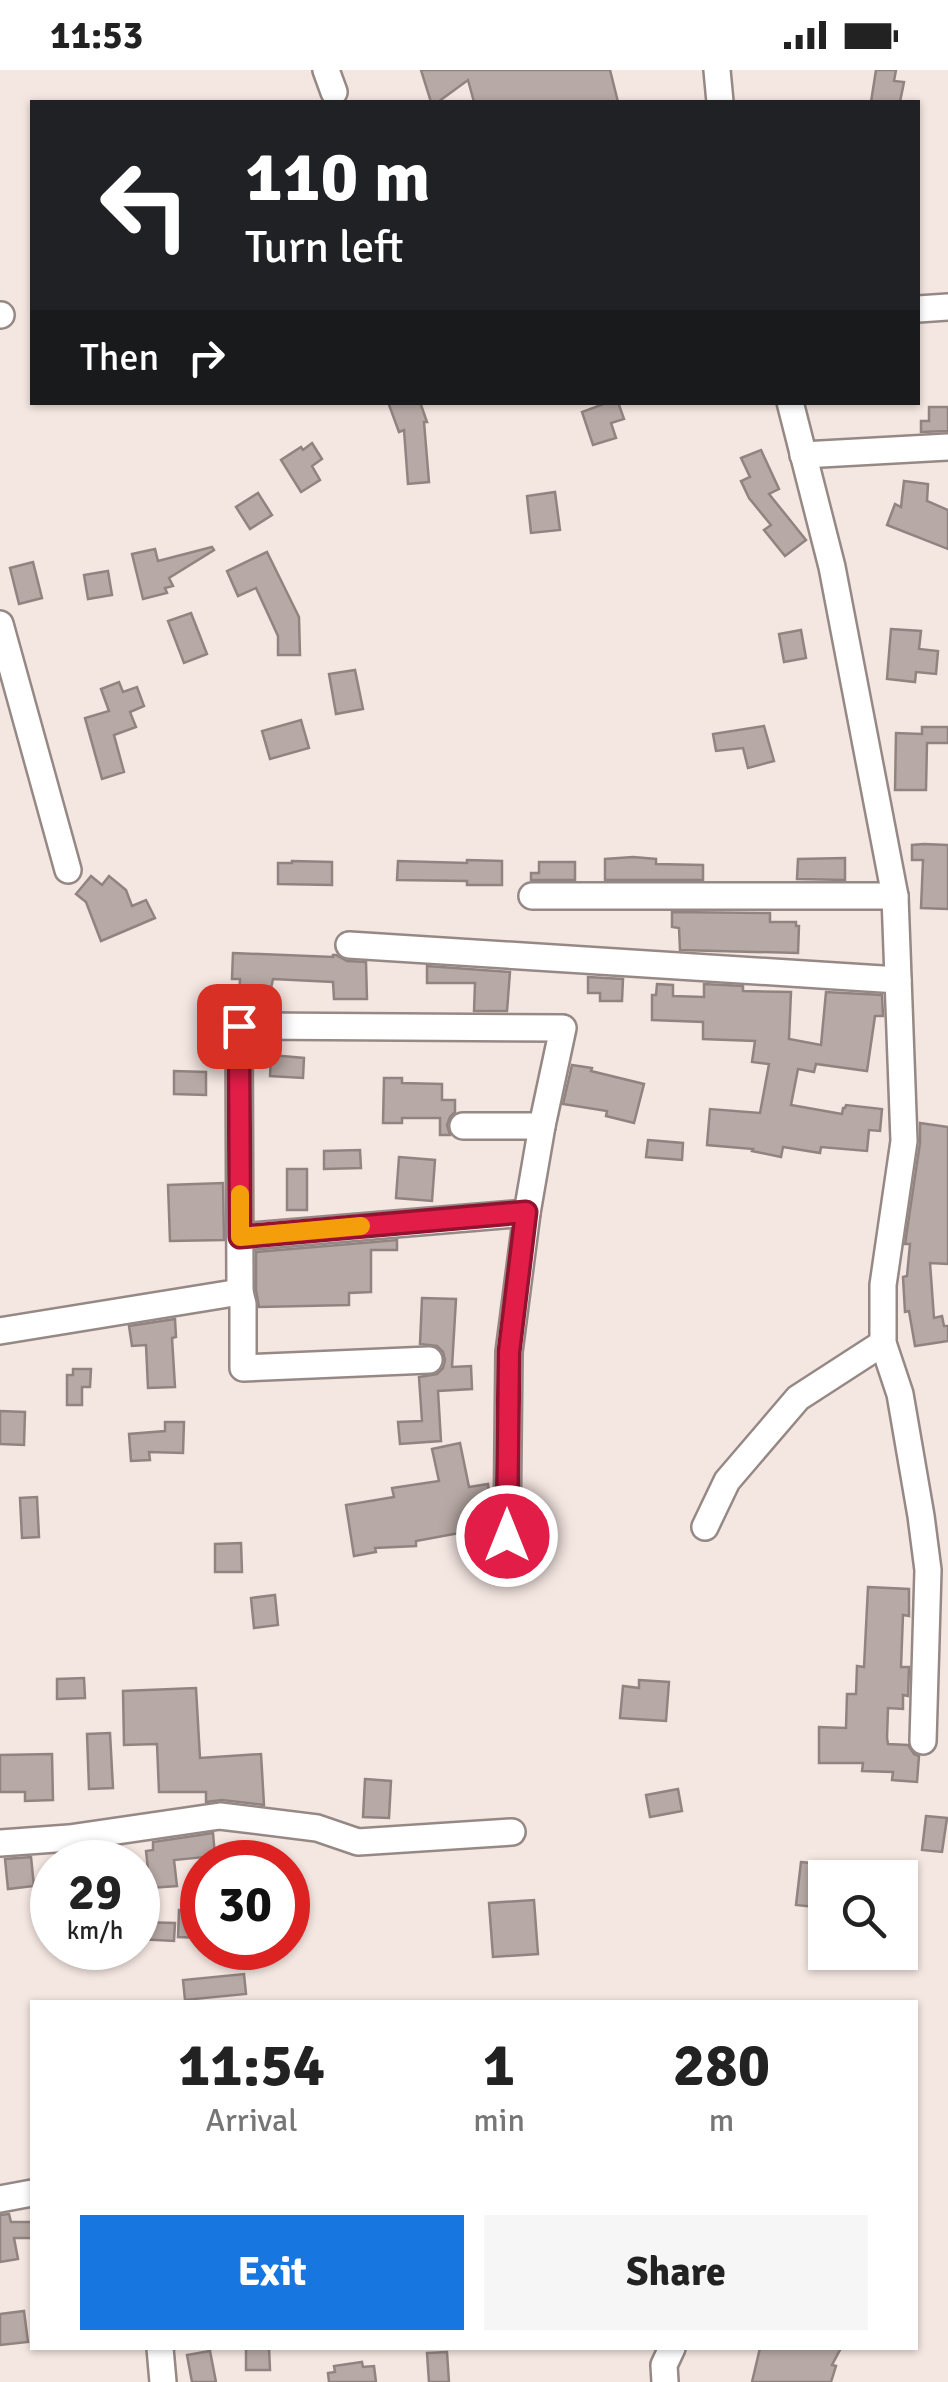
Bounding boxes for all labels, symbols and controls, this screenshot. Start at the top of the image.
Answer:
text: 11:53 [50,12,143,59]
text: 110 m [245,134,430,220]
icon: left [80,140,210,270]
text: Turn left [245,220,404,275]
icon: right [179,330,234,385]
text: Then [80,334,159,381]
pin [197,984,282,1069]
icon: arrive [212,999,267,1054]
position arrow [455,1484,559,1588]
speed limit sign: 30 [180,1840,310,1970]
map controls [808,1860,918,1970]
button: search [808,1860,918,1970]
text: 29 [68,1862,122,1924]
text: km/h [67,1915,123,1946]
text: 11:54 [178,2029,325,2103]
text: 1 [483,2029,515,2103]
text: 280 [673,2029,770,2103]
text: Arrival [206,2101,298,2140]
text: min [473,2101,525,2140]
text: m [709,2101,734,2140]
button: Exit [80,2215,464,2330]
button: Share [484,2215,868,2330]

